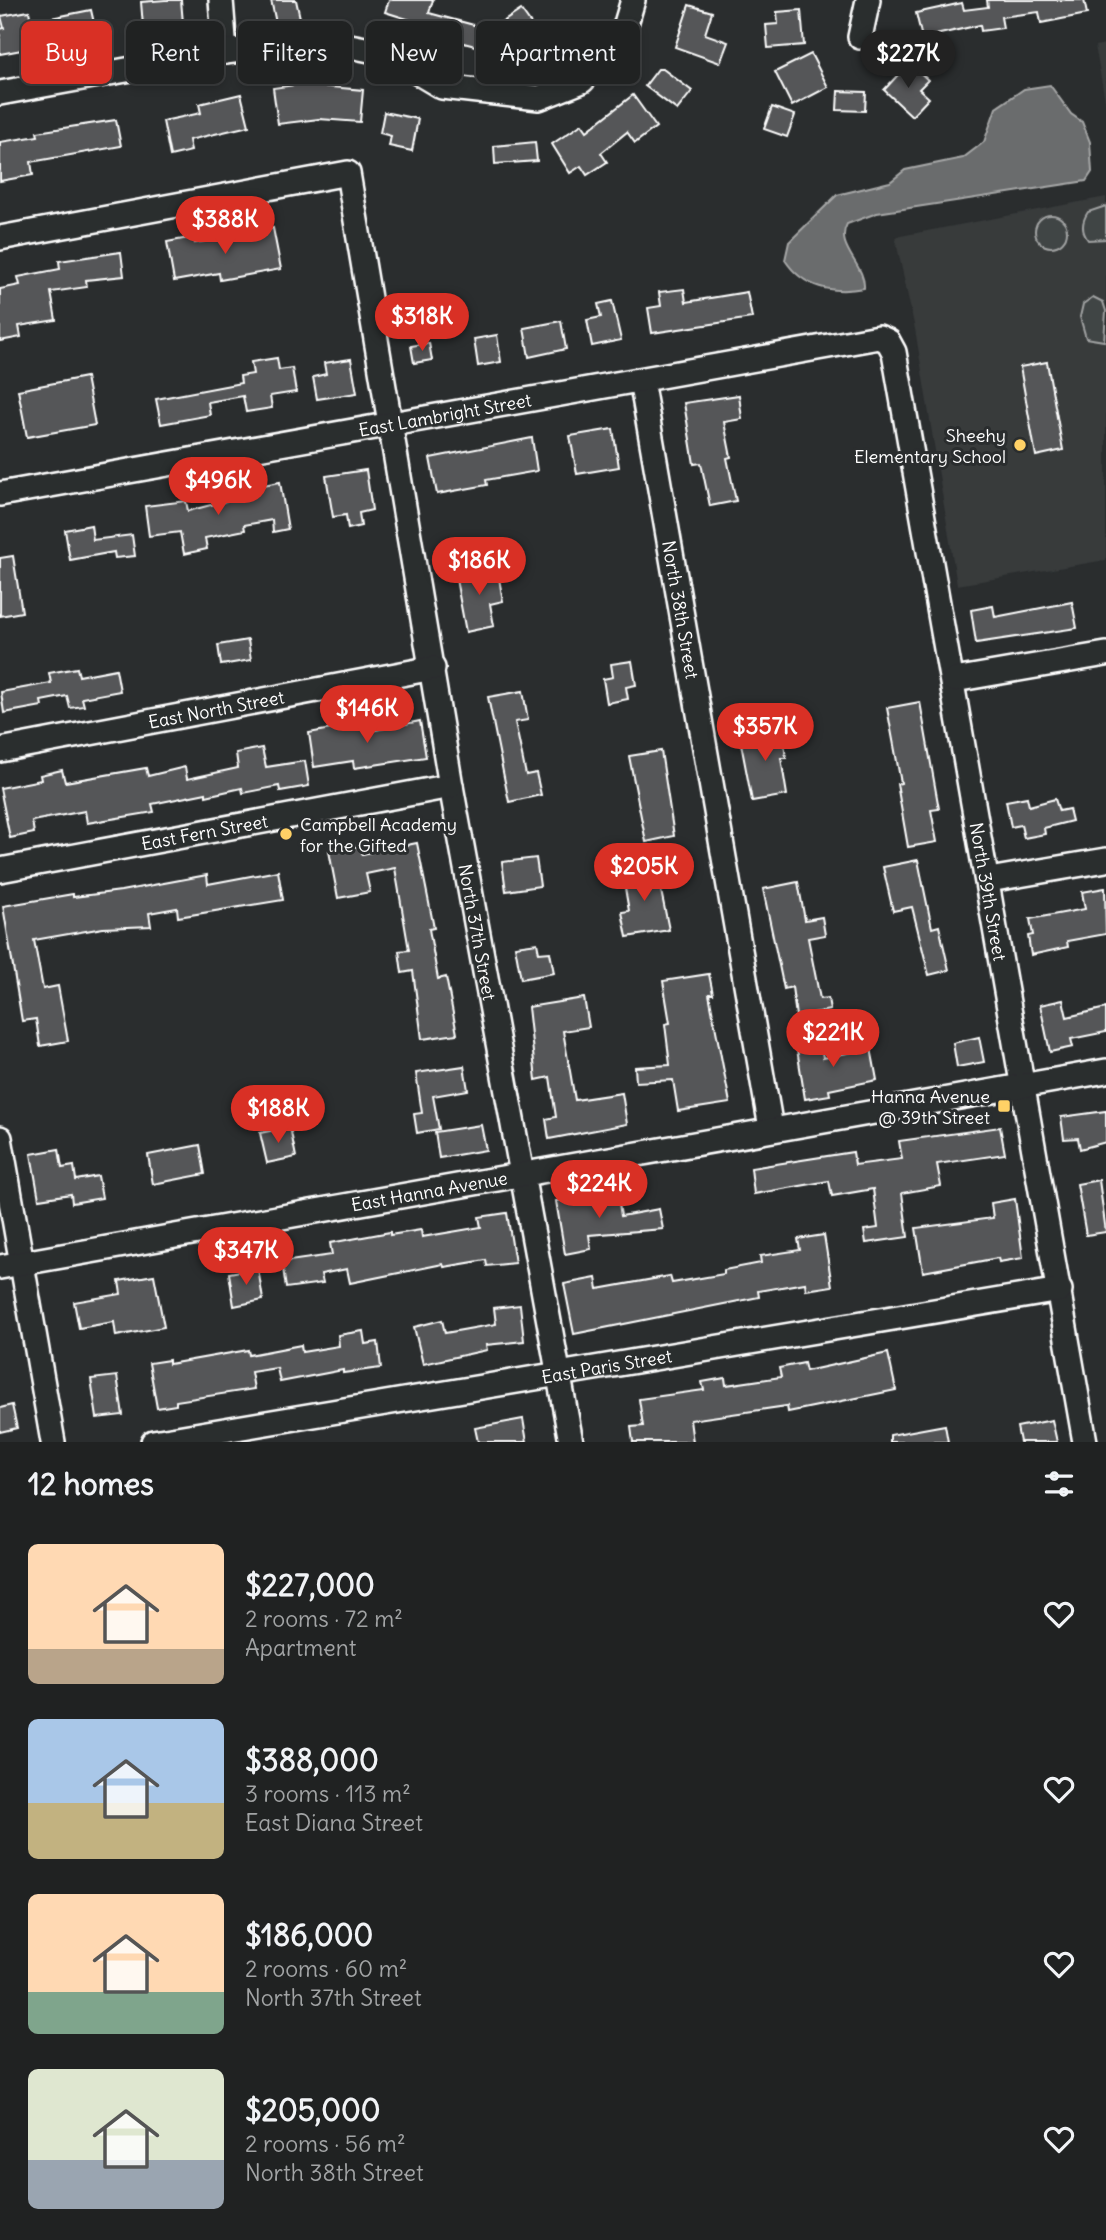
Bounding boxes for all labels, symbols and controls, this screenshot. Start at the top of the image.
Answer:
chip: Buy [21,21,112,84]
chip: Rent [126,21,224,84]
chip: Filters [238,21,352,84]
chip: New [366,21,462,84]
chip: Apartment [476,21,640,84]
pin: $227K [859,31,957,90]
text: $227K [876,38,940,67]
pin: $388K [176,196,274,256]
text: $388K [192,204,258,233]
pin: $318K [373,294,471,353]
text: $318K [391,301,453,330]
street label: East Lambright Street [357,388,533,441]
place label: Sheehy Elementary School [854,424,1006,468]
marker: Sheehy Elementary School [1012,437,1028,453]
pin: $496K [169,458,267,517]
text: $496K [185,465,251,494]
pin: $186K [430,538,528,597]
street label: North 38th Street [658,539,704,680]
text: $186K [448,545,510,574]
street label: East North Street [146,685,286,733]
pin: $146K [318,686,416,745]
text: $146K [336,693,398,722]
pin: $357K [716,704,814,763]
text: $357K [733,711,797,740]
street label: East Fern Street [139,809,270,855]
place label: Campbell Academy for the Gifted [300,813,457,857]
street label: North 39th Street [965,821,1012,962]
marker: Campbell Academy for the Gifted [278,826,294,842]
pin: $205K [595,844,693,903]
text: $205K [610,851,678,880]
street label: North 37th Street [454,862,501,1002]
pin: $221K [784,1010,882,1069]
text: $221K [802,1017,864,1046]
place label: Hanna Avenue @ 39th Street [871,1085,990,1129]
pin: $188K [229,1086,327,1145]
text: $188K [247,1093,309,1122]
marker: Hanna Avenue @ 39th Street [996,1098,1012,1114]
pin: $224K [550,1160,648,1220]
street label: East Hanna Avenue [349,1166,509,1216]
text: $224K [566,1168,632,1197]
pin: $347K [197,1228,295,1287]
text: $347K [214,1235,278,1264]
street label: East Paris Street [540,1344,674,1388]
text: 12 homes [28,1465,154,1503]
icon: filters [1040,1465,1078,1503]
text: $227,000 [245,1566,375,1604]
icon: home [84,1572,168,1656]
icon: heart [1040,1595,1078,1633]
text: 2 rooms · 72 m² [245,1604,403,1633]
text: Apartment [245,1633,357,1662]
text: $388,000 [245,1741,379,1779]
icon: home [84,1747,168,1831]
icon: heart [1040,1770,1078,1808]
text: 3 rooms · 113 m² [245,1779,411,1808]
text: East Diana Street [245,1808,423,1837]
text: $186,000 [245,1916,373,1954]
icon: home [84,1922,168,2006]
icon: heart [1040,1945,1078,1983]
text: 2 rooms · 60 m² [245,1954,407,1983]
text: North 37th Street [245,1983,422,2012]
text: $205,000 [245,2091,381,2129]
icon: home [84,2097,168,2181]
icon: heart [1040,2120,1078,2158]
text: 2 rooms · 56 m² [245,2129,406,2158]
text: North 38th Street [245,2158,424,2187]

